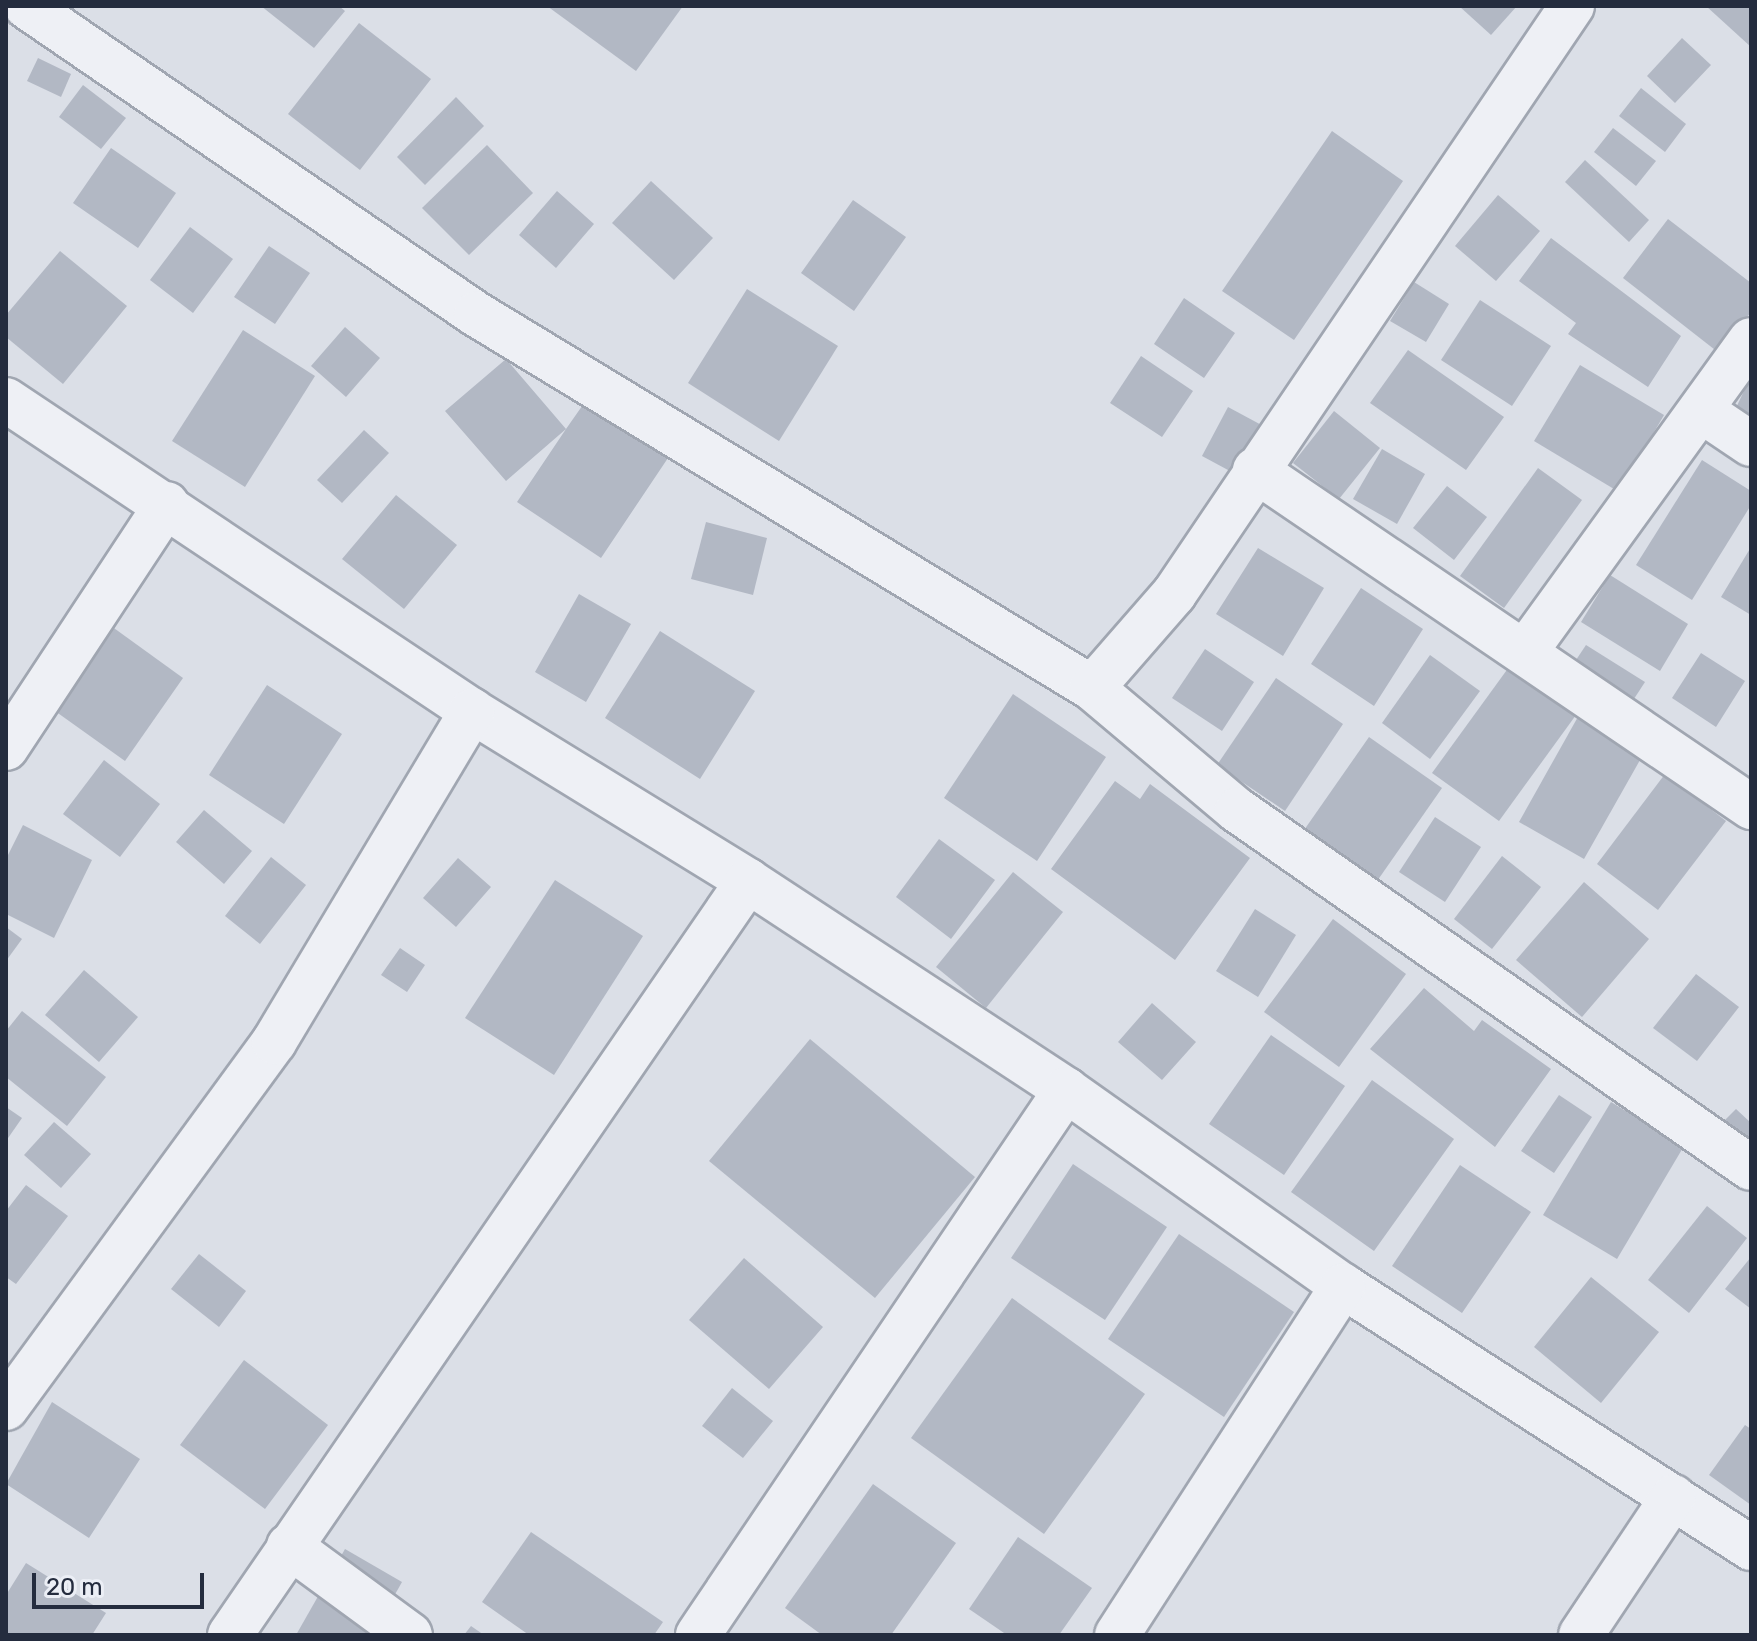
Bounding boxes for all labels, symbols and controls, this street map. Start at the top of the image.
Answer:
scale bar [36,1557,208,1607]
text: 20 m [46,1573,103,1601]

